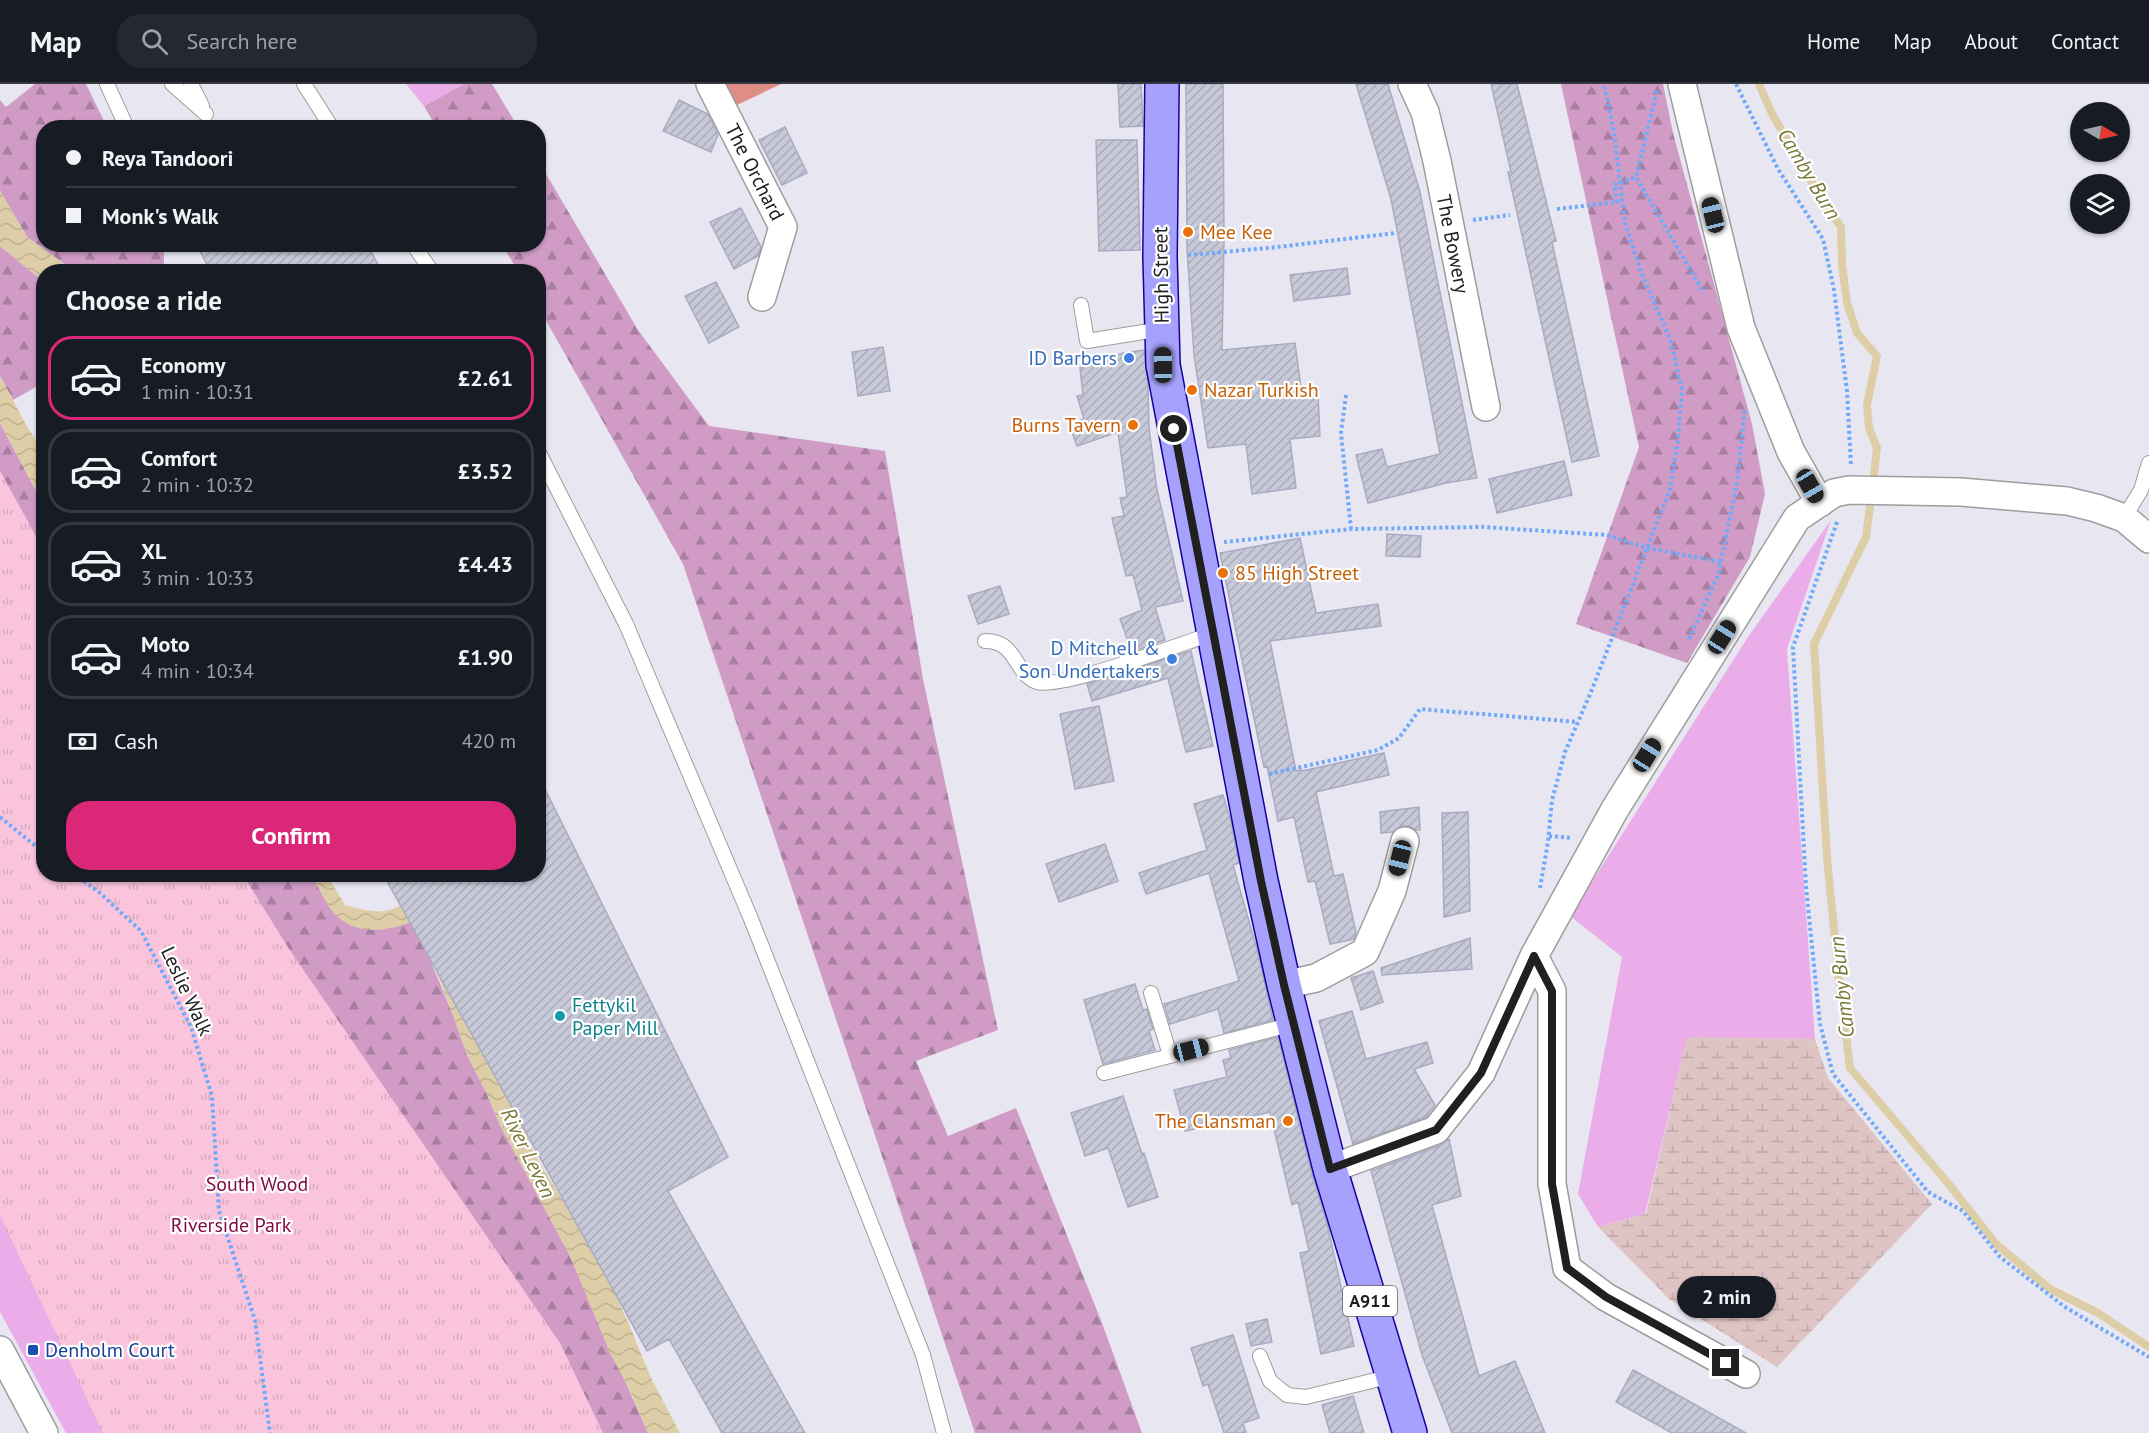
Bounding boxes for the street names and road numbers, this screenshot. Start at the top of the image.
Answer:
street label: The Orchard [719,119,791,225]
street label: The Bowery [1431,192,1475,296]
street label: High Street [1147,226,1175,324]
street label: Leslie Walk [155,942,219,1040]
road number: A911 [1343,1286,1397,1316]

